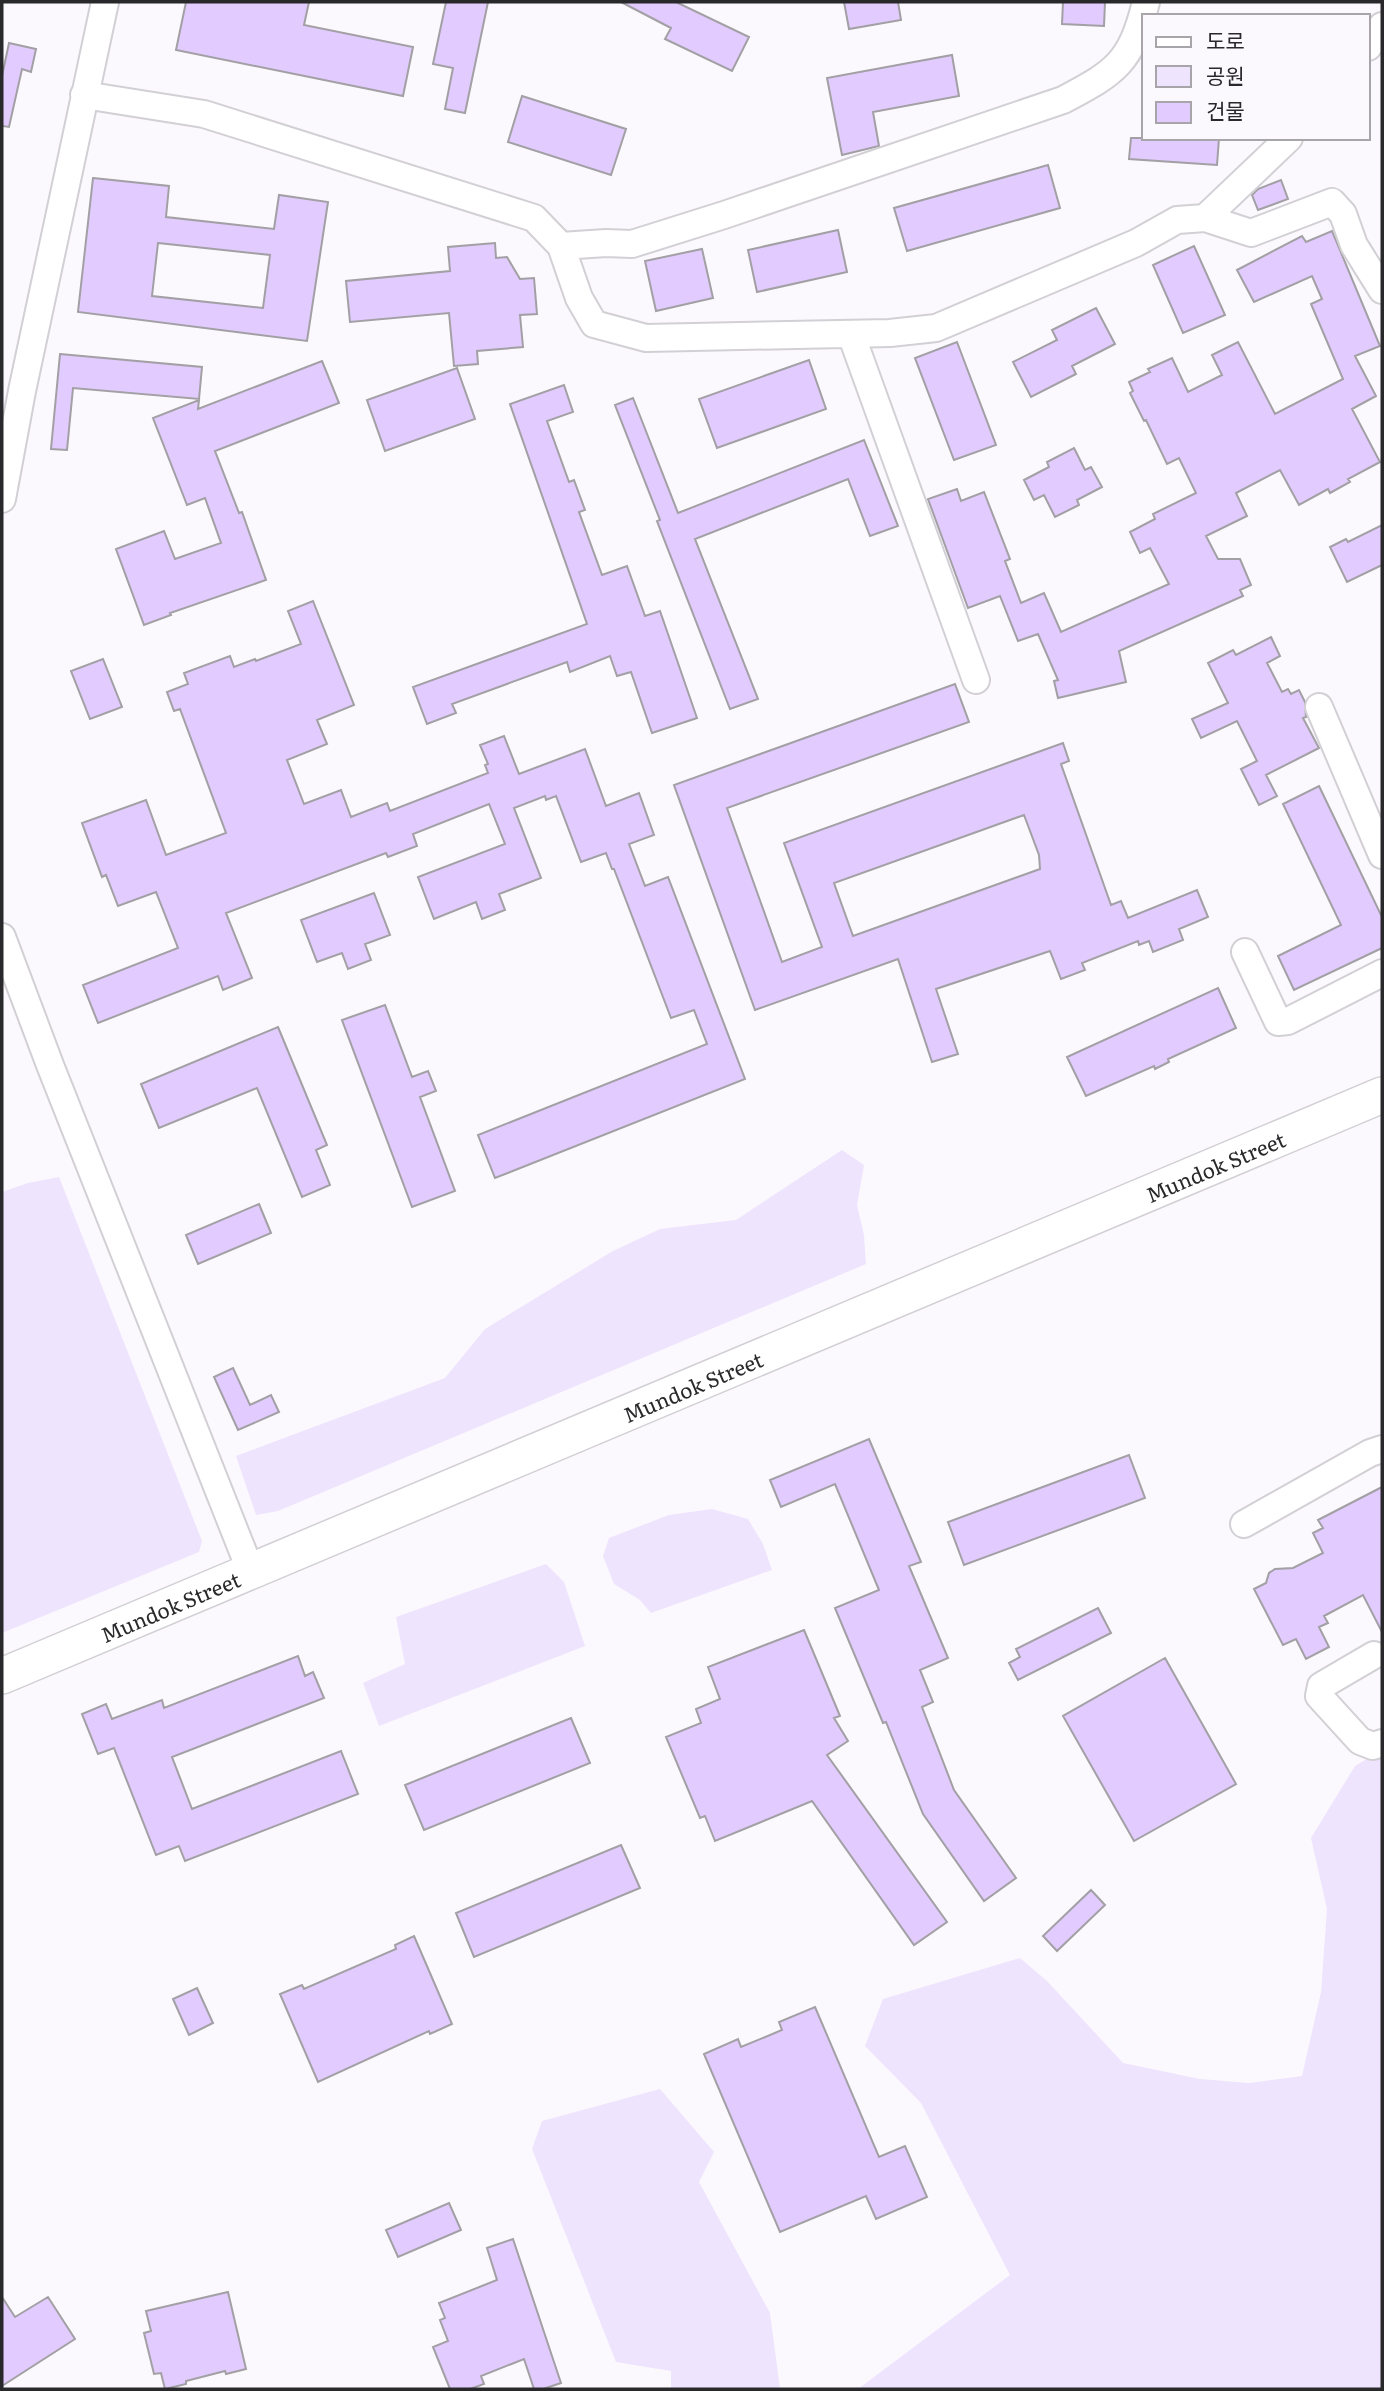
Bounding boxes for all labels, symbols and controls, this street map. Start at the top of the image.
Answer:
legend [1142,14,1370,140]
text: 도로 [1206,24,1245,55]
text: 공원 [1206,59,1245,90]
text: 건물 [1206,94,1245,125]
street label: Mundok Street [1140,1122,1290,1209]
street label: Mundok Street [618,1342,767,1429]
street label: Mundok Street [95,1562,245,1649]

